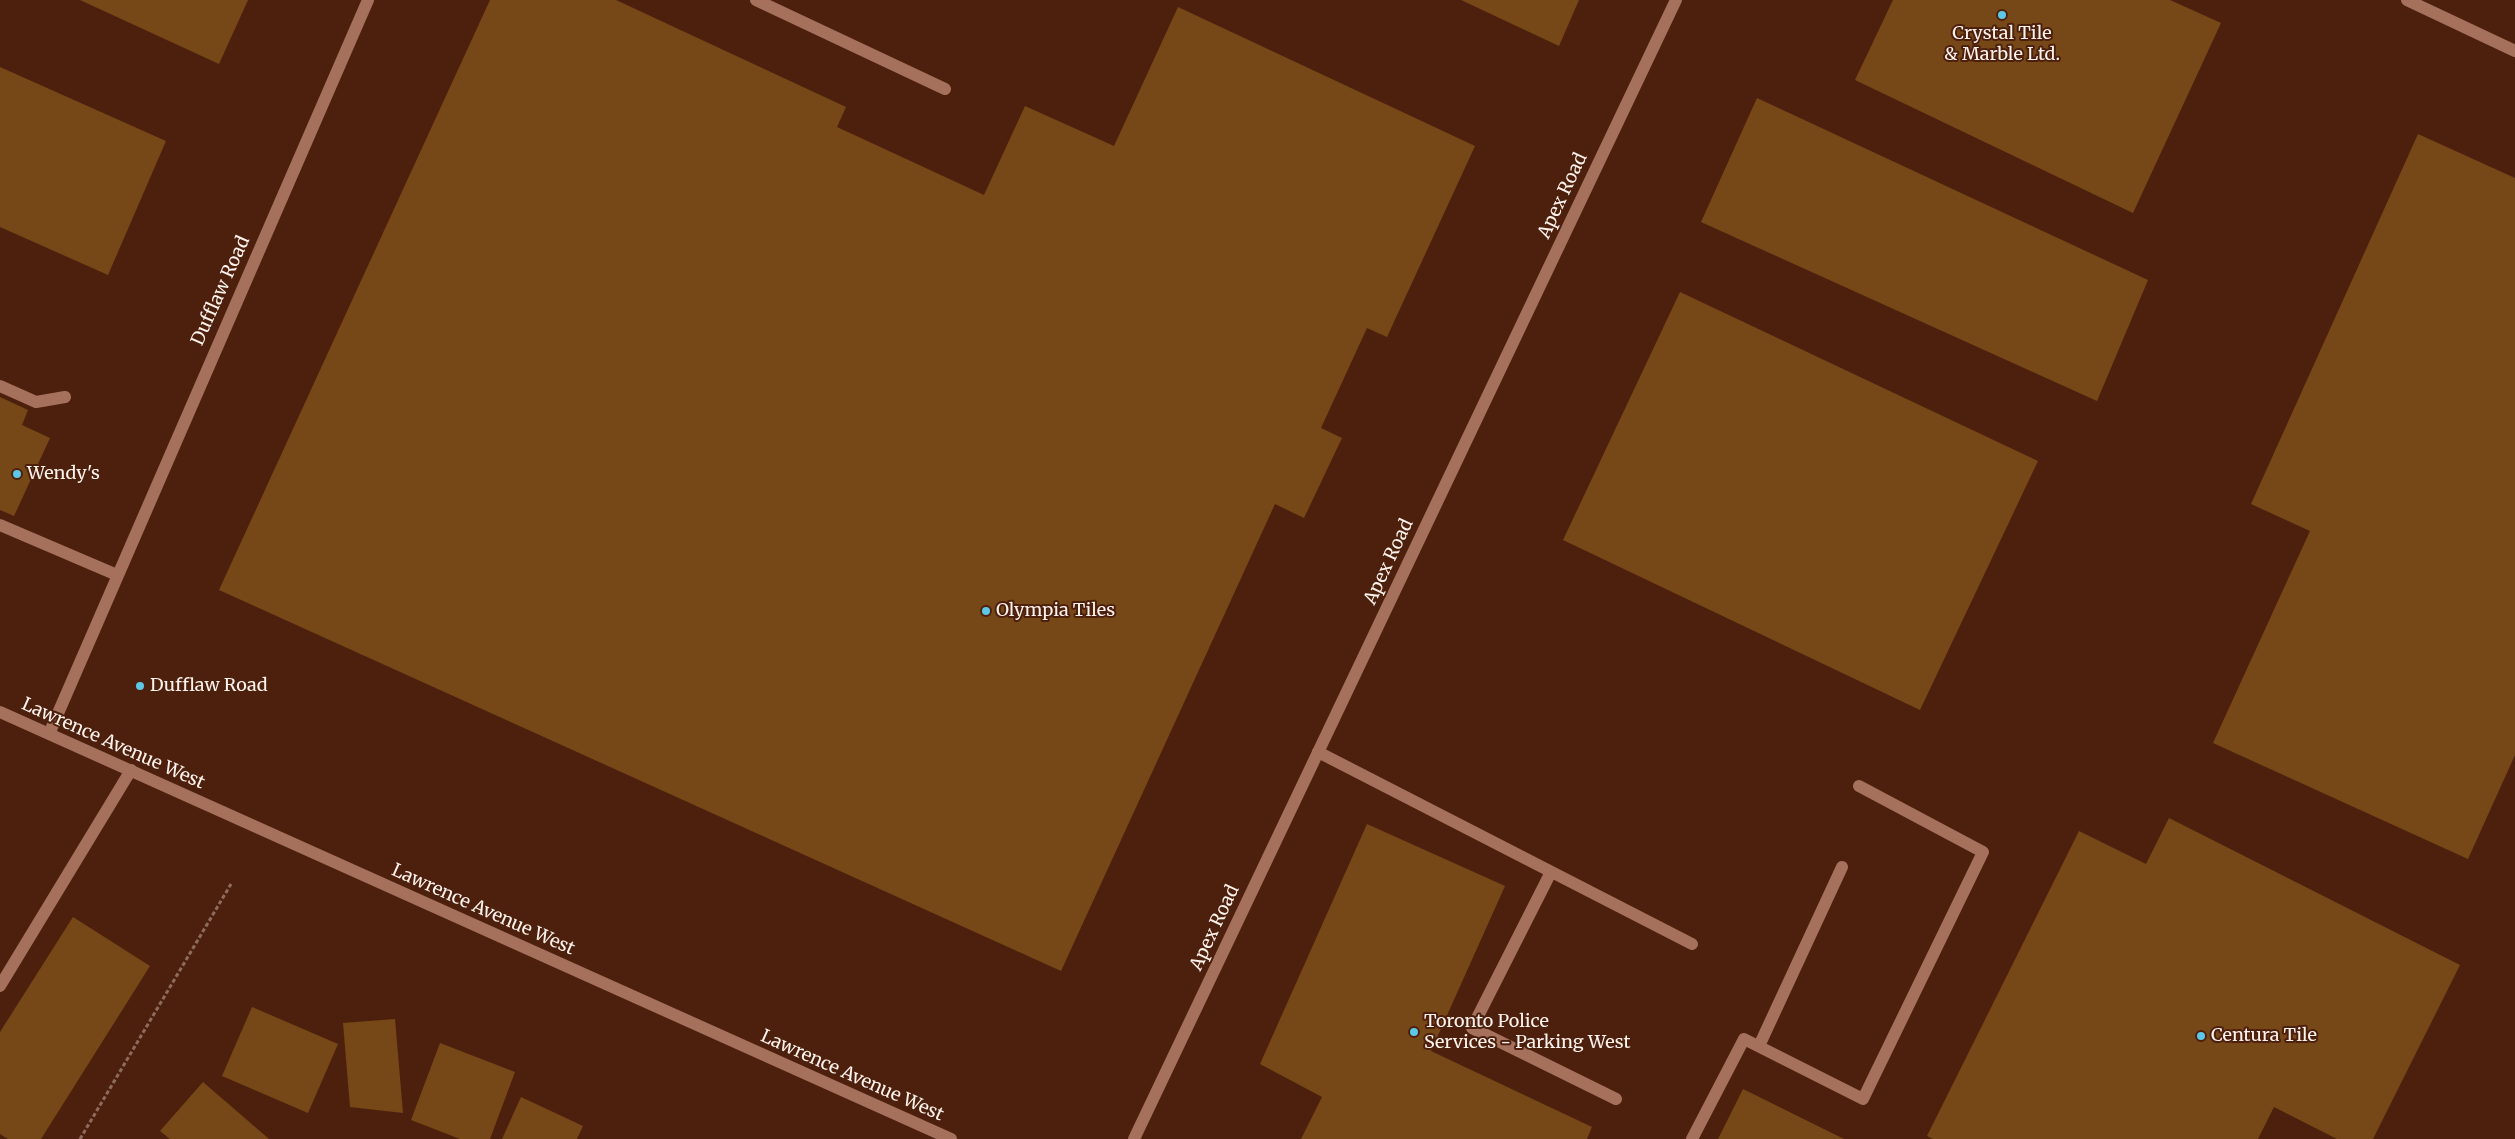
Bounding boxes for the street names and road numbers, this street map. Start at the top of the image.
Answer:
street label: Apex Road [1534,150,1592,242]
street label: Dufflaw Road [187,233,255,349]
street label: Apex Road [1360,516,1418,608]
street label: Lawrence Avenue West [18,694,208,794]
street label: Lawrence Avenue West [388,860,578,960]
street label: Apex Road [1186,882,1244,974]
street label: Lawrence Avenue West [757,1026,947,1126]

